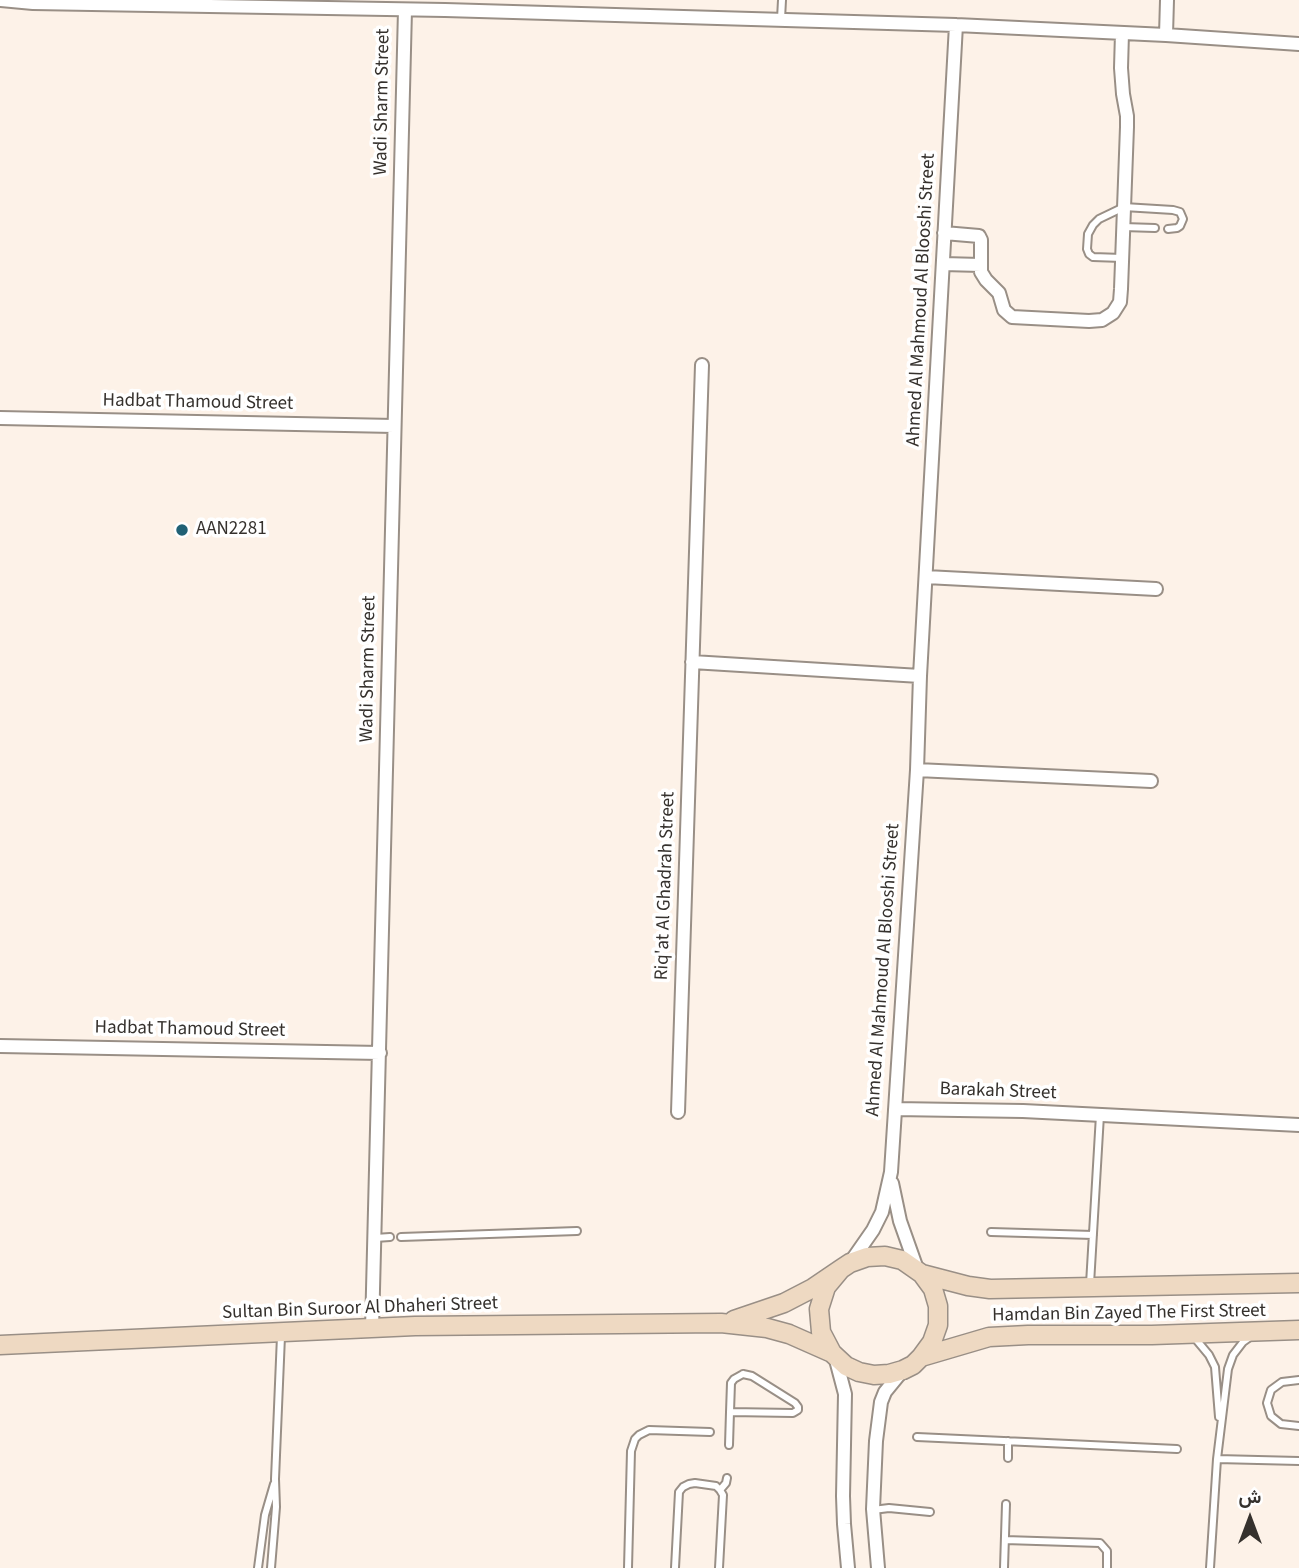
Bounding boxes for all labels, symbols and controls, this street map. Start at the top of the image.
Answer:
street label: Wadi Sharm Street [370,28,396,176]
street label: Ahmed Al Mahmoud Al Blooshi Street [903,153,941,447]
street label: Hadbat Thamoud Street [102,390,294,416]
place label: AAN2281 [196,519,267,541]
marker: AAN2281 [174,522,190,538]
street label: Wadi Sharm Street [356,595,382,743]
street label: Riq'at Al Ghadrah Street [651,791,681,981]
street label: Ahmed Al Mahmoud Al Blooshi Street [862,823,906,1117]
street label: Hadbat Thamoud Street [94,1017,286,1043]
street label: Barakah Street [939,1079,1057,1105]
street label: Sultan Bin Suroor Al Dhaheri Street [222,1293,498,1325]
street label: Hamdan Bin Zayed The First Street [992,1300,1266,1328]
north arrow [1215,1484,1285,1554]
text: ش [1239,1484,1261,1511]

